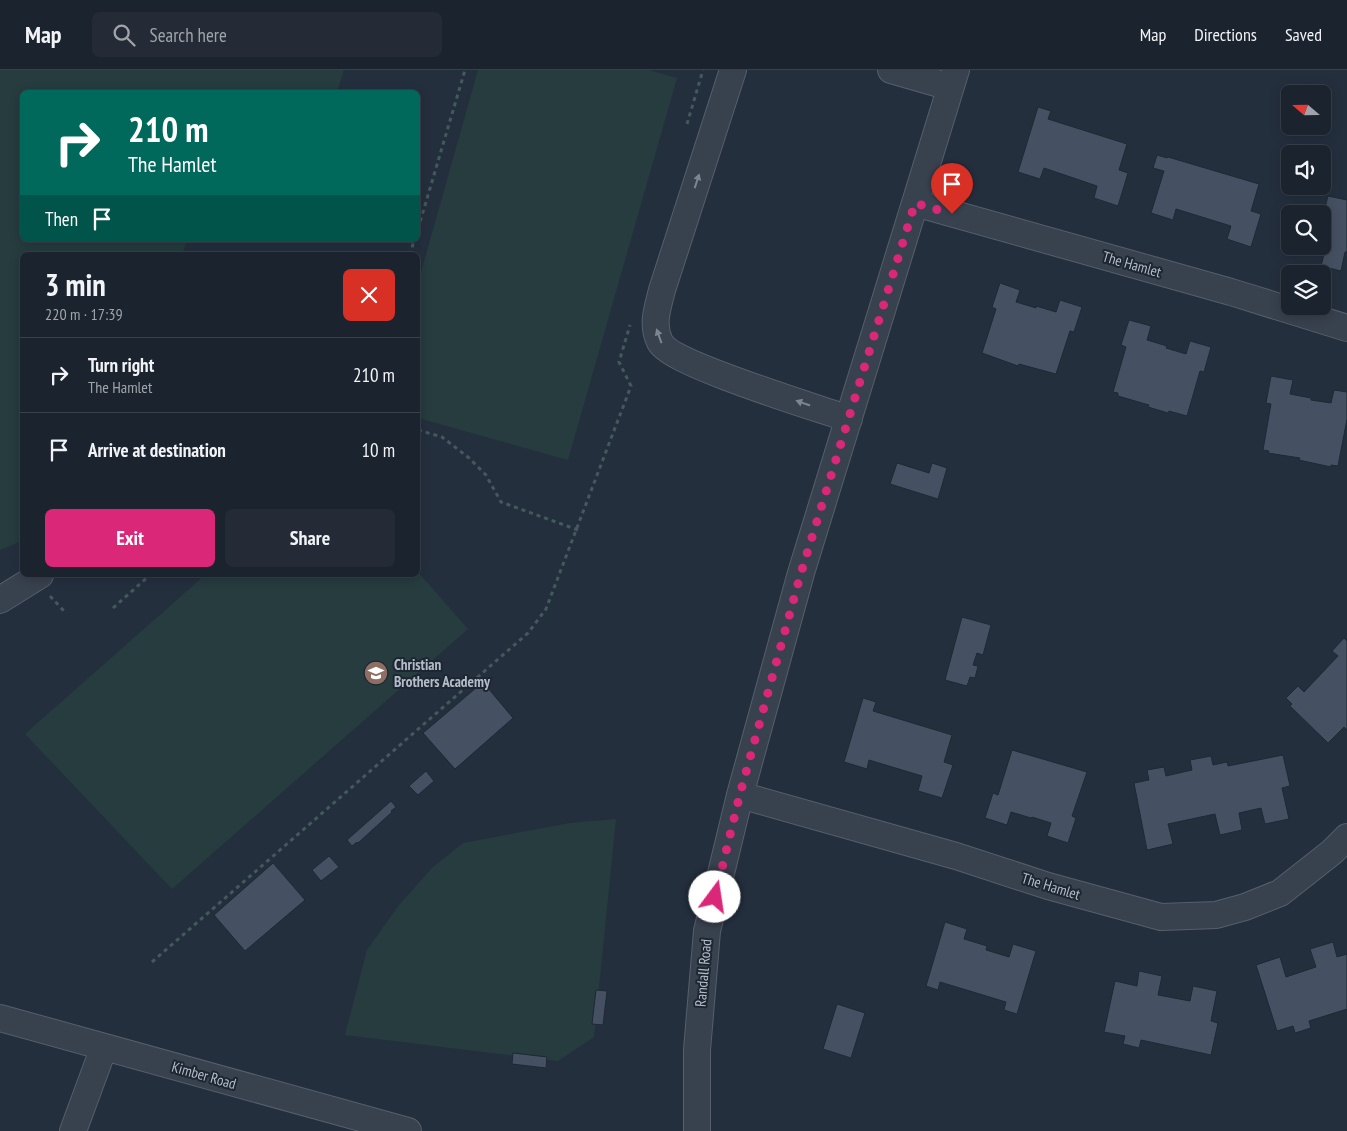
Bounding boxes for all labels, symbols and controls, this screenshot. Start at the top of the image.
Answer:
search box [92,12,442,57]
text: Map [25,19,62,50]
icon: search [110,21,138,49]
text: Search here [150,23,227,47]
text: Map [1140,23,1166,46]
text: Directions [1194,23,1257,46]
text: Saved [1285,23,1322,46]
north arrow [1281,85,1331,135]
map controls [1281,85,1331,315]
text: 210 m [128,106,209,152]
icon: right [45,110,110,175]
button: sound [1281,145,1331,195]
text: The Hamlet [128,150,216,178]
pin [931,163,973,214]
icon: arrive [938,170,966,198]
one-way arrow [693,173,701,188]
icon: arrive [88,205,116,233]
button: search [1281,205,1331,255]
text: Then [45,207,78,231]
street label: The Hamlet [1100,247,1164,281]
text: 3 min [45,265,106,304]
button: layers [1281,265,1331,315]
button: close [343,269,395,321]
text: 220 m · 17:39 [45,304,123,324]
one-way arrow [655,328,663,343]
text: Turn right [88,353,154,377]
icon: right [45,361,73,389]
text: 210 m [353,363,395,387]
text: The Hamlet [88,377,152,397]
one-way arrow [795,399,810,406]
icon: arrive [45,436,73,464]
text: Arrive at destination [88,438,226,462]
text: 10 m [362,438,395,462]
button: Exit [45,509,215,567]
button: Share [225,509,395,567]
place label: Christian Brothers Academy [394,655,491,691]
school or university icon: Christian Brothers Academy [363,660,389,686]
street label: The Hamlet [1019,868,1083,904]
position arrow [688,870,740,922]
street label: Randall Road [691,938,715,1008]
street label: Kimber Road [170,1057,238,1093]

